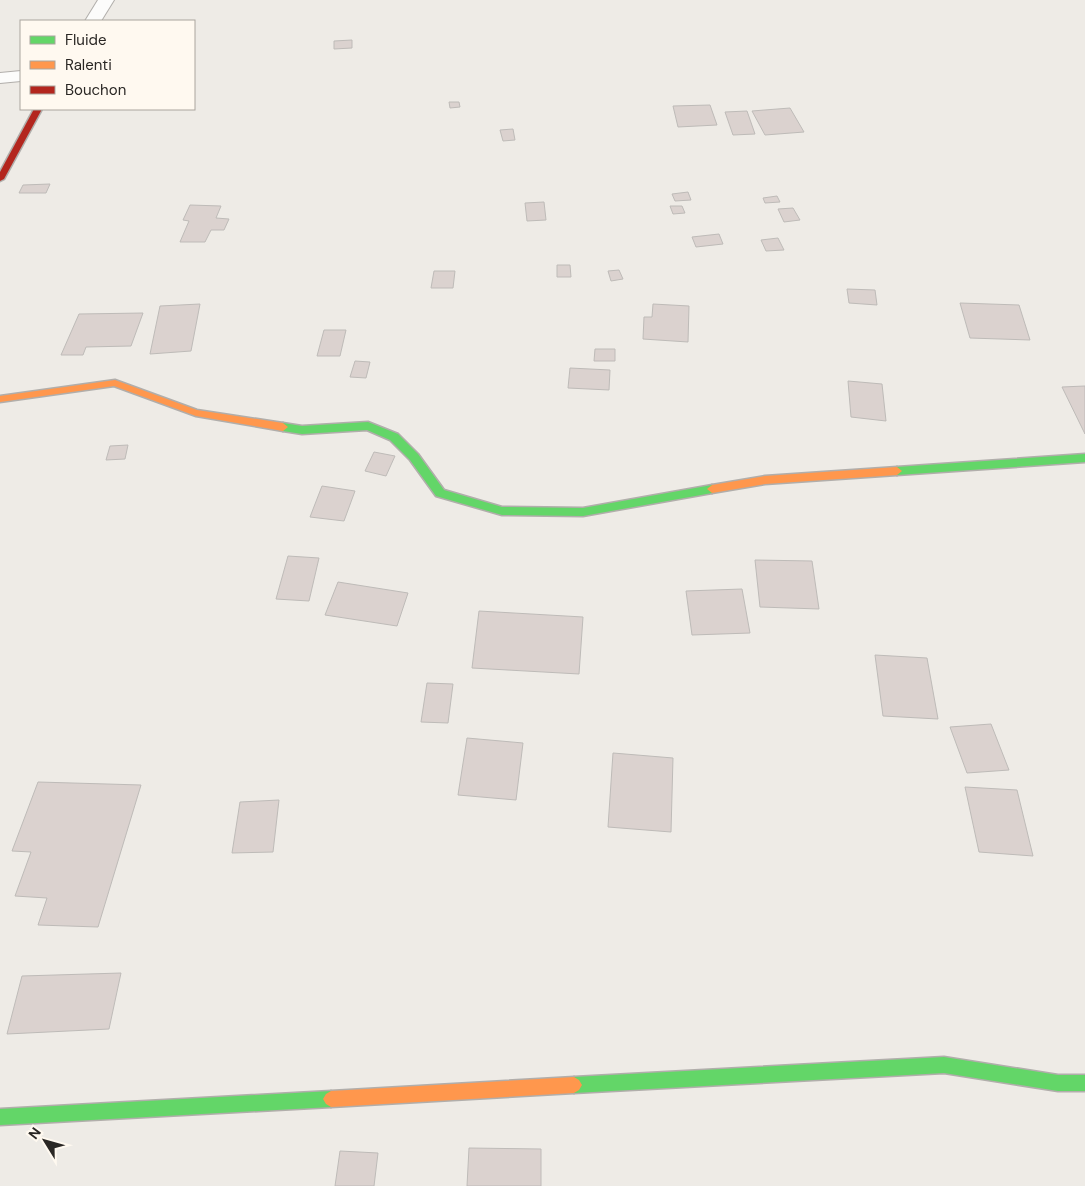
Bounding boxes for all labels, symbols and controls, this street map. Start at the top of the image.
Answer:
legend [20,20,195,110]
text: Fluide [65,30,107,50]
text: Ralenti [65,55,112,75]
text: Bouchon [65,80,126,100]
north arrow [20,1116,70,1166]
text: N [24,1124,45,1143]

